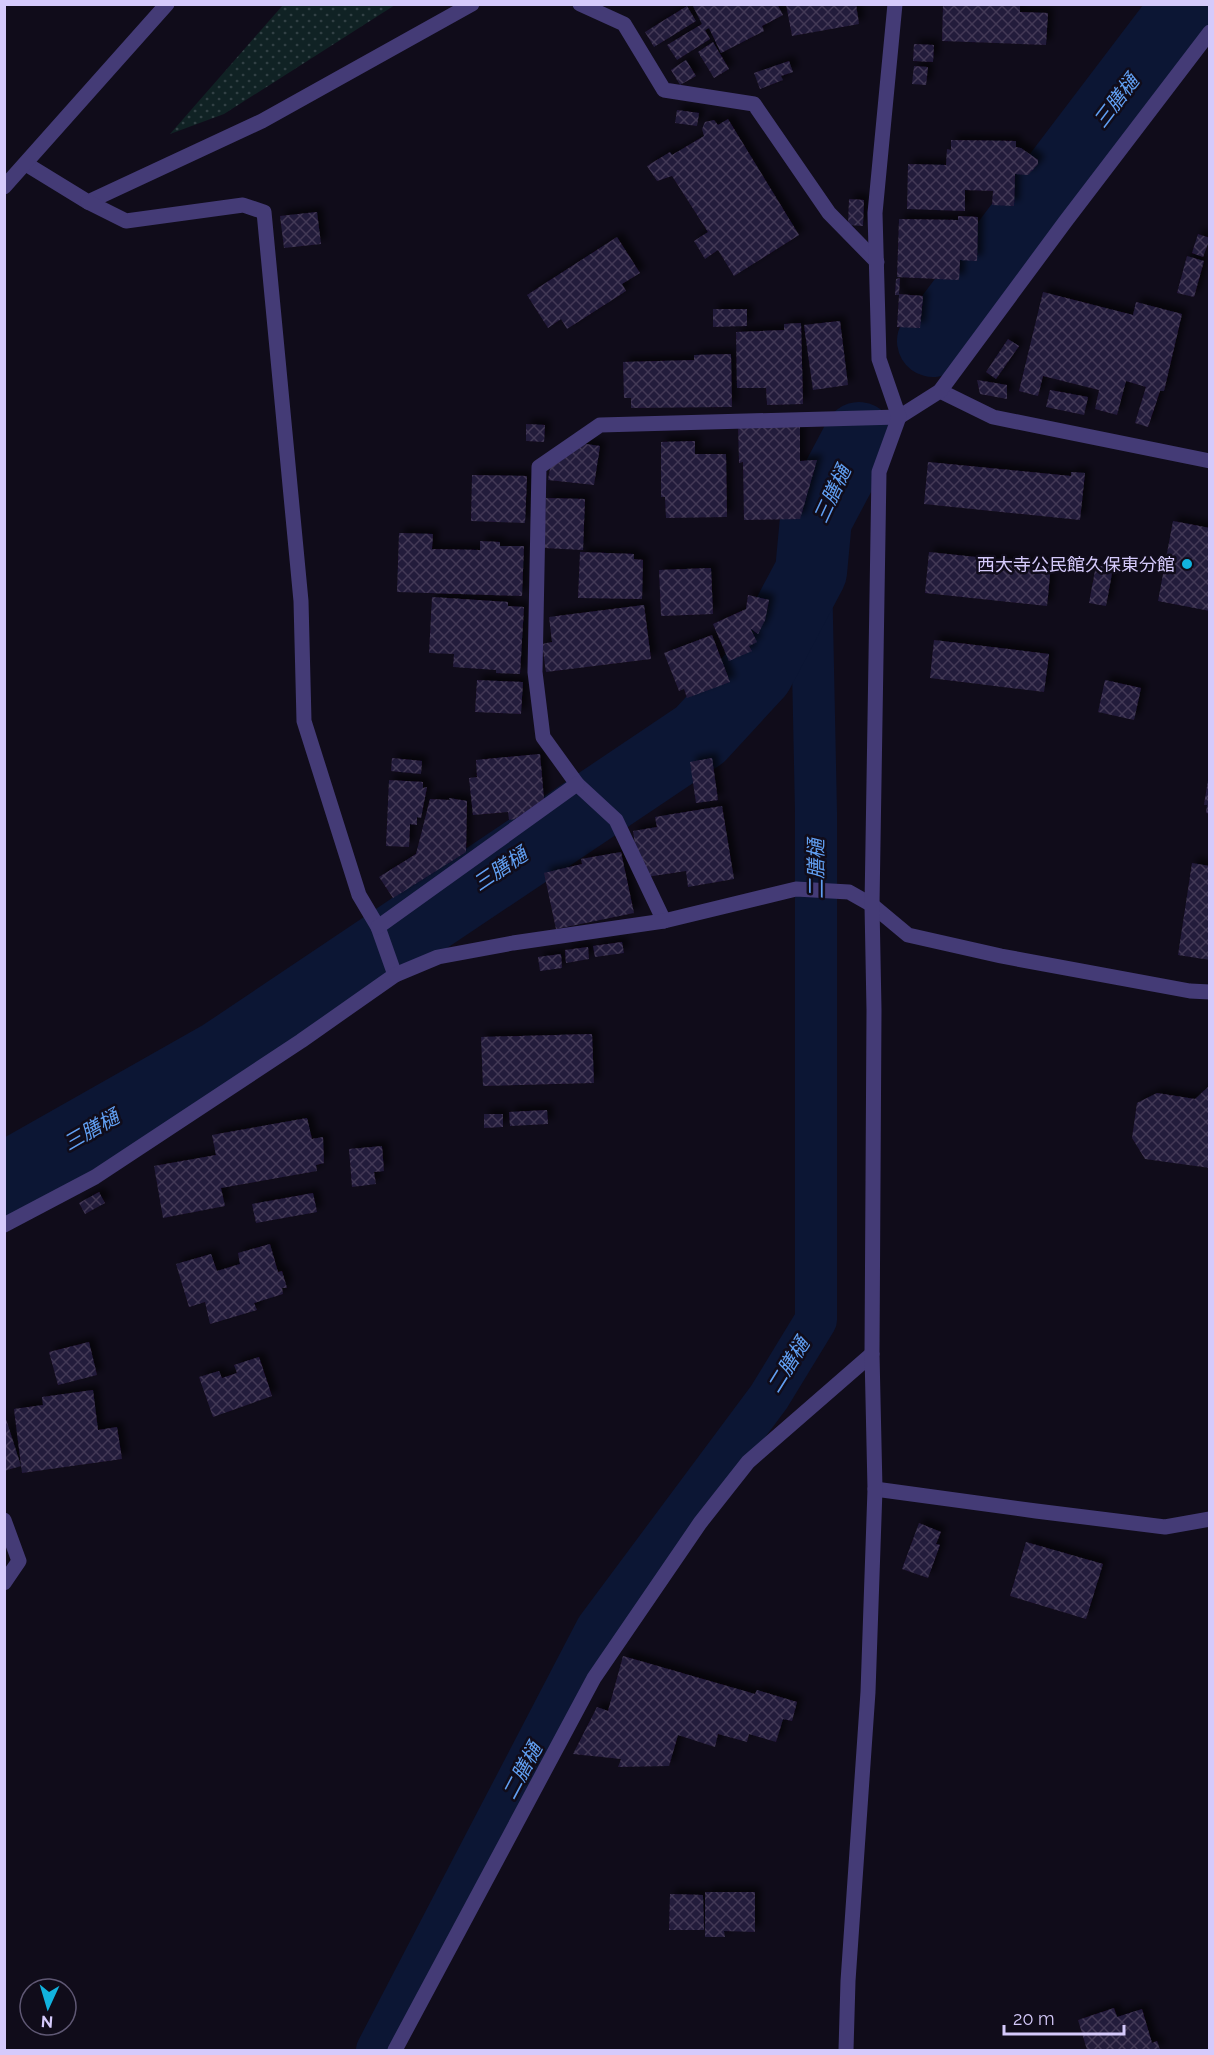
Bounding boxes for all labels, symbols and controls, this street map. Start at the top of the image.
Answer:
water label: 三膳樋 [1088,67,1145,132]
water label: 三膳樋 [808,459,857,526]
place label: 西大寺公民館久保東分館 [977,554,1175,575]
marker: 西大寺公民館久保東分館 [1180,557,1194,571]
water label: 二膳樋 [804,836,828,899]
water label: 三膳樋 [468,841,534,896]
water label: 三膳樋 [59,1103,126,1155]
water label: 二膳樋 [762,1331,816,1397]
water label: 二膳樋 [497,1736,548,1803]
north arrow [18,1977,78,2037]
scale bar [1004,1998,1124,2036]
text: 20 m [1013,2008,1055,2029]
text: N [40,2012,54,2031]

